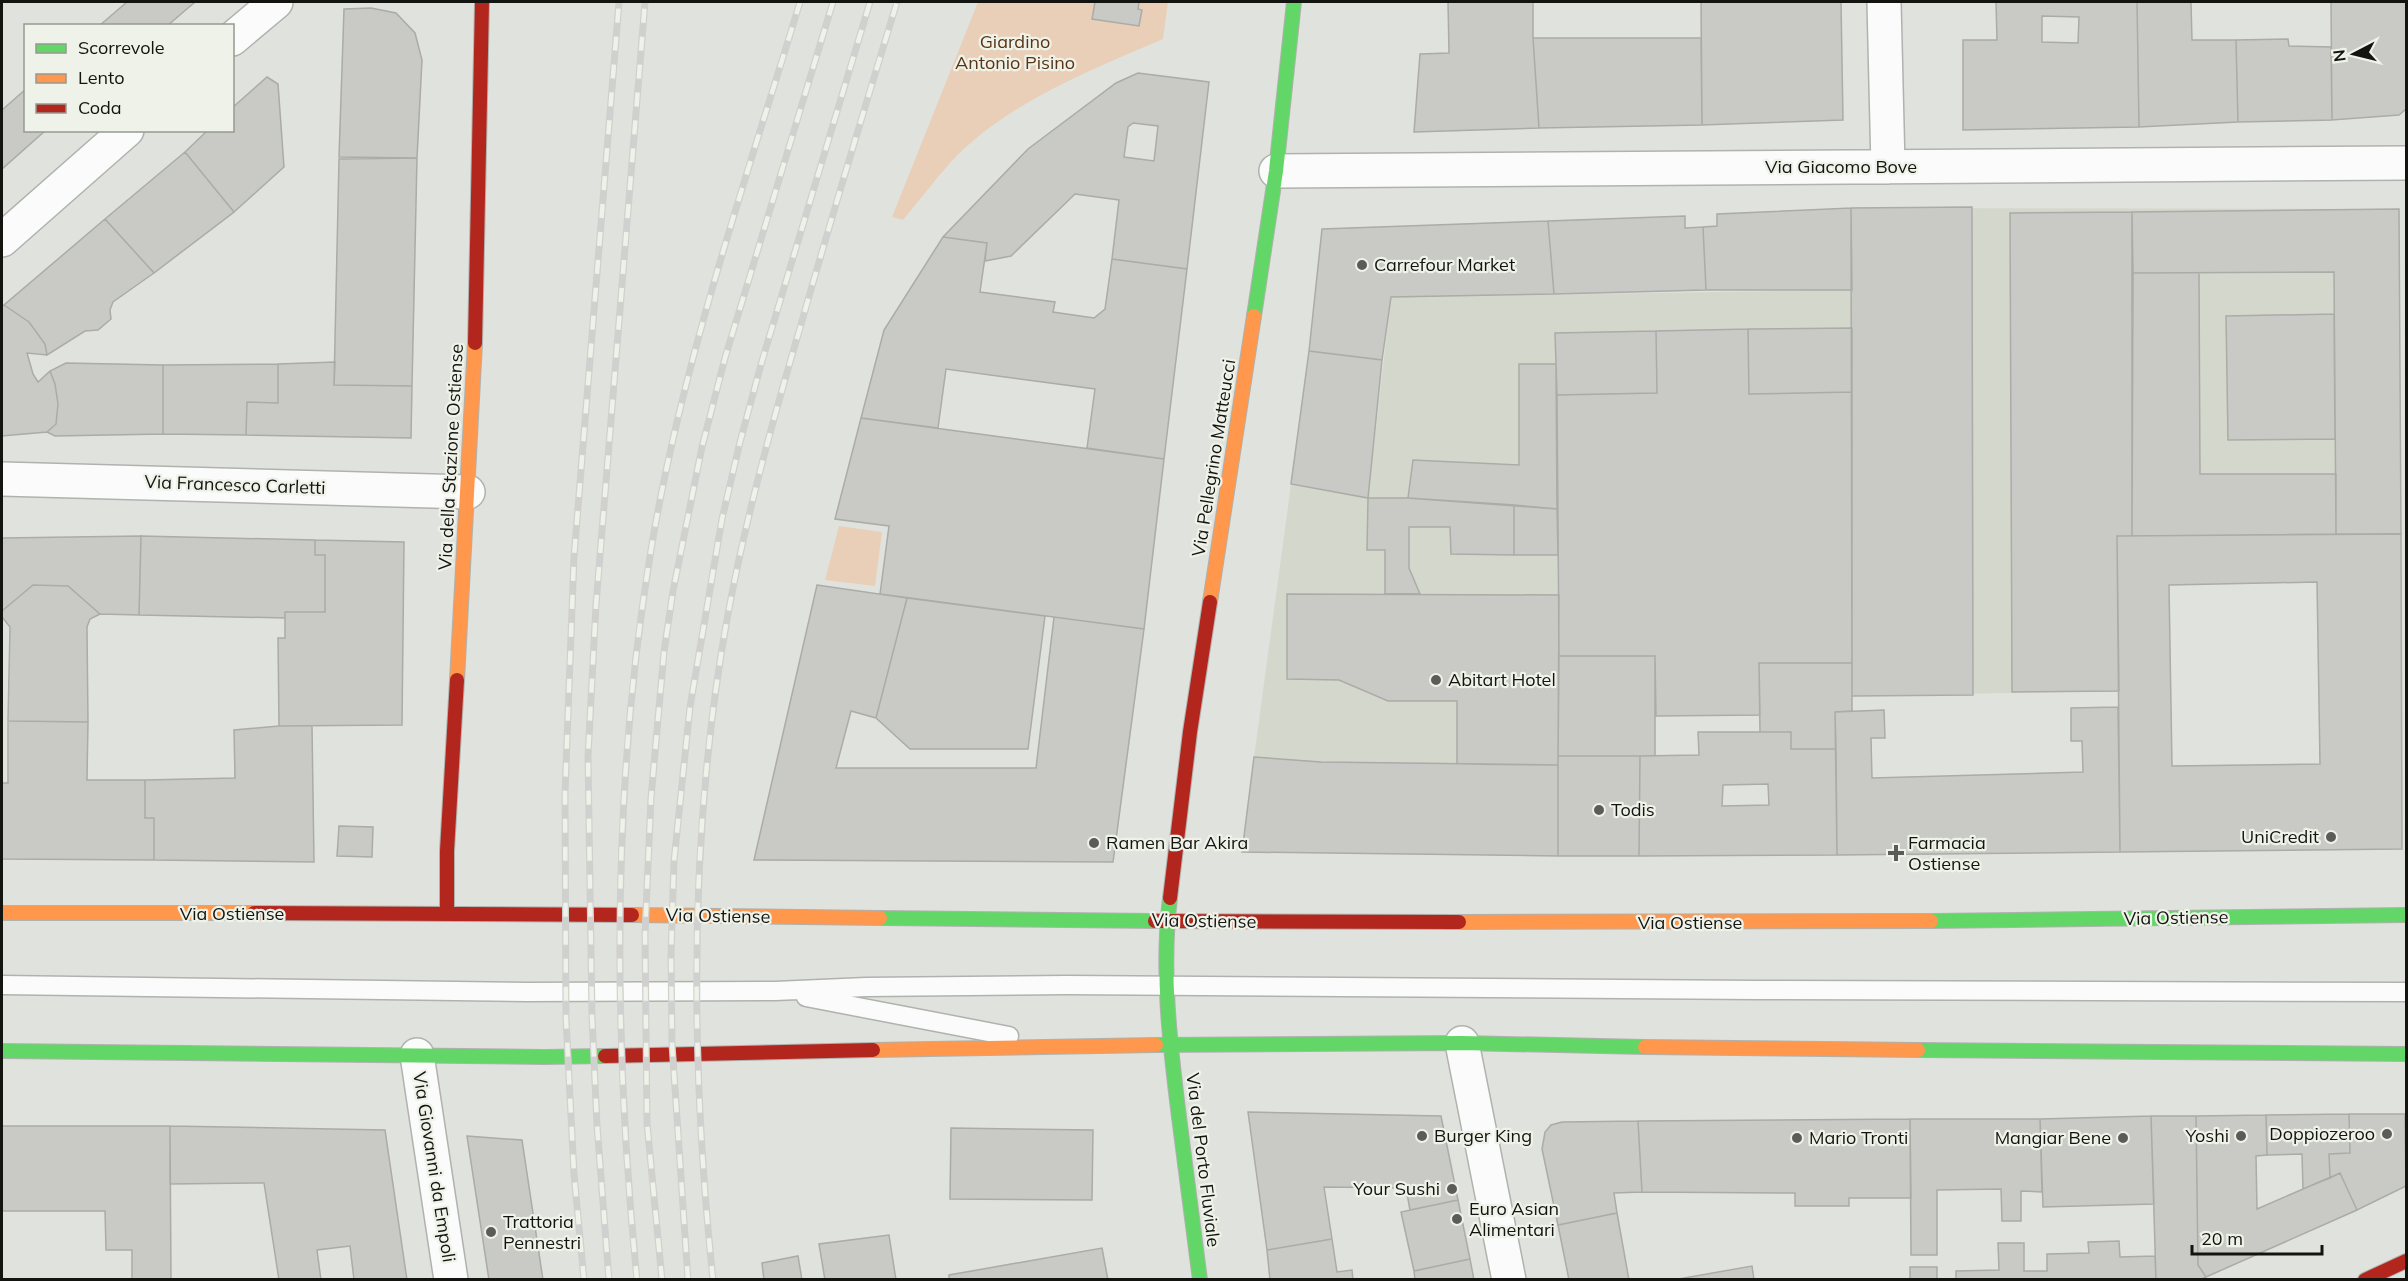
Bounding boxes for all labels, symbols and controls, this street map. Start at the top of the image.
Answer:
legend [24,24,234,132]
north arrow [2324,24,2384,84]
park label: Giardino Antonio Pisino [955,30,1075,74]
text: Scorrevole [78,36,165,59]
text: N [2328,49,2350,63]
text: Lento [78,66,125,89]
text: Coda [78,96,122,119]
street label: Via Giacomo Bove [1765,155,1917,178]
place label: Carrefour Market [1374,253,1515,276]
marker: Carrefour Market [1355,258,1369,272]
street label: Via della Stazione Ostiense [433,343,468,571]
street label: Via Pellegrino Matteucci [1187,358,1240,558]
street label: Via Francesco Carletti [144,470,326,499]
place label: Abitart Hotel [1448,668,1556,691]
marker: Abitart Hotel [1429,673,1443,687]
place label: Todis [1611,798,1655,821]
marker: Todis [1592,803,1606,817]
place label: UniCredit [2241,825,2319,848]
marker: UniCredit [2324,830,2338,844]
place label: Ramen Bar Akira [1106,831,1248,854]
place label: Farmacia Ostiense [1908,831,1986,875]
marker: Ramen Bar Akira [1087,836,1101,850]
marker: Farmacia Ostiense [1889,846,1903,860]
street label: Via Ostiense [180,902,284,925]
street label: Via Ostiense [665,903,771,928]
street label: Via Ostiense [2123,905,2229,930]
street label: Via Ostiense [1151,908,1257,933]
street label: Via Ostiense [1638,911,1742,934]
street label: Via Giovanni da Empoli [408,1070,461,1264]
street label: Via del Porto Fluviale [1181,1072,1226,1248]
place label: Doppiozeroo [2269,1122,2375,1145]
place label: Burger King [1434,1124,1532,1147]
place label: Yoshi [2184,1124,2229,1147]
place label: Mario Tronti [1809,1126,1908,1149]
place label: Mangiar Bene [1995,1126,2111,1149]
marker: Doppiozeroo [2380,1127,2394,1141]
marker: Burger King [1415,1129,1429,1143]
marker: Yoshi [2234,1129,2248,1143]
marker: Mario Tronti [1790,1131,1804,1145]
marker: Mangiar Bene [2116,1131,2130,1145]
place label: Your Sushi [1352,1177,1440,1200]
marker: Your Sushi [1445,1182,1459,1196]
place label: Euro Asian Alimentari [1469,1197,1559,1241]
place label: Trattoria Pennestri [503,1210,581,1254]
marker: Euro Asian Alimentari [1450,1212,1464,1226]
scale bar [2192,1218,2322,1256]
marker: Trattoria Pennestri [484,1225,498,1239]
text: 20 m [2201,1227,2243,1250]

